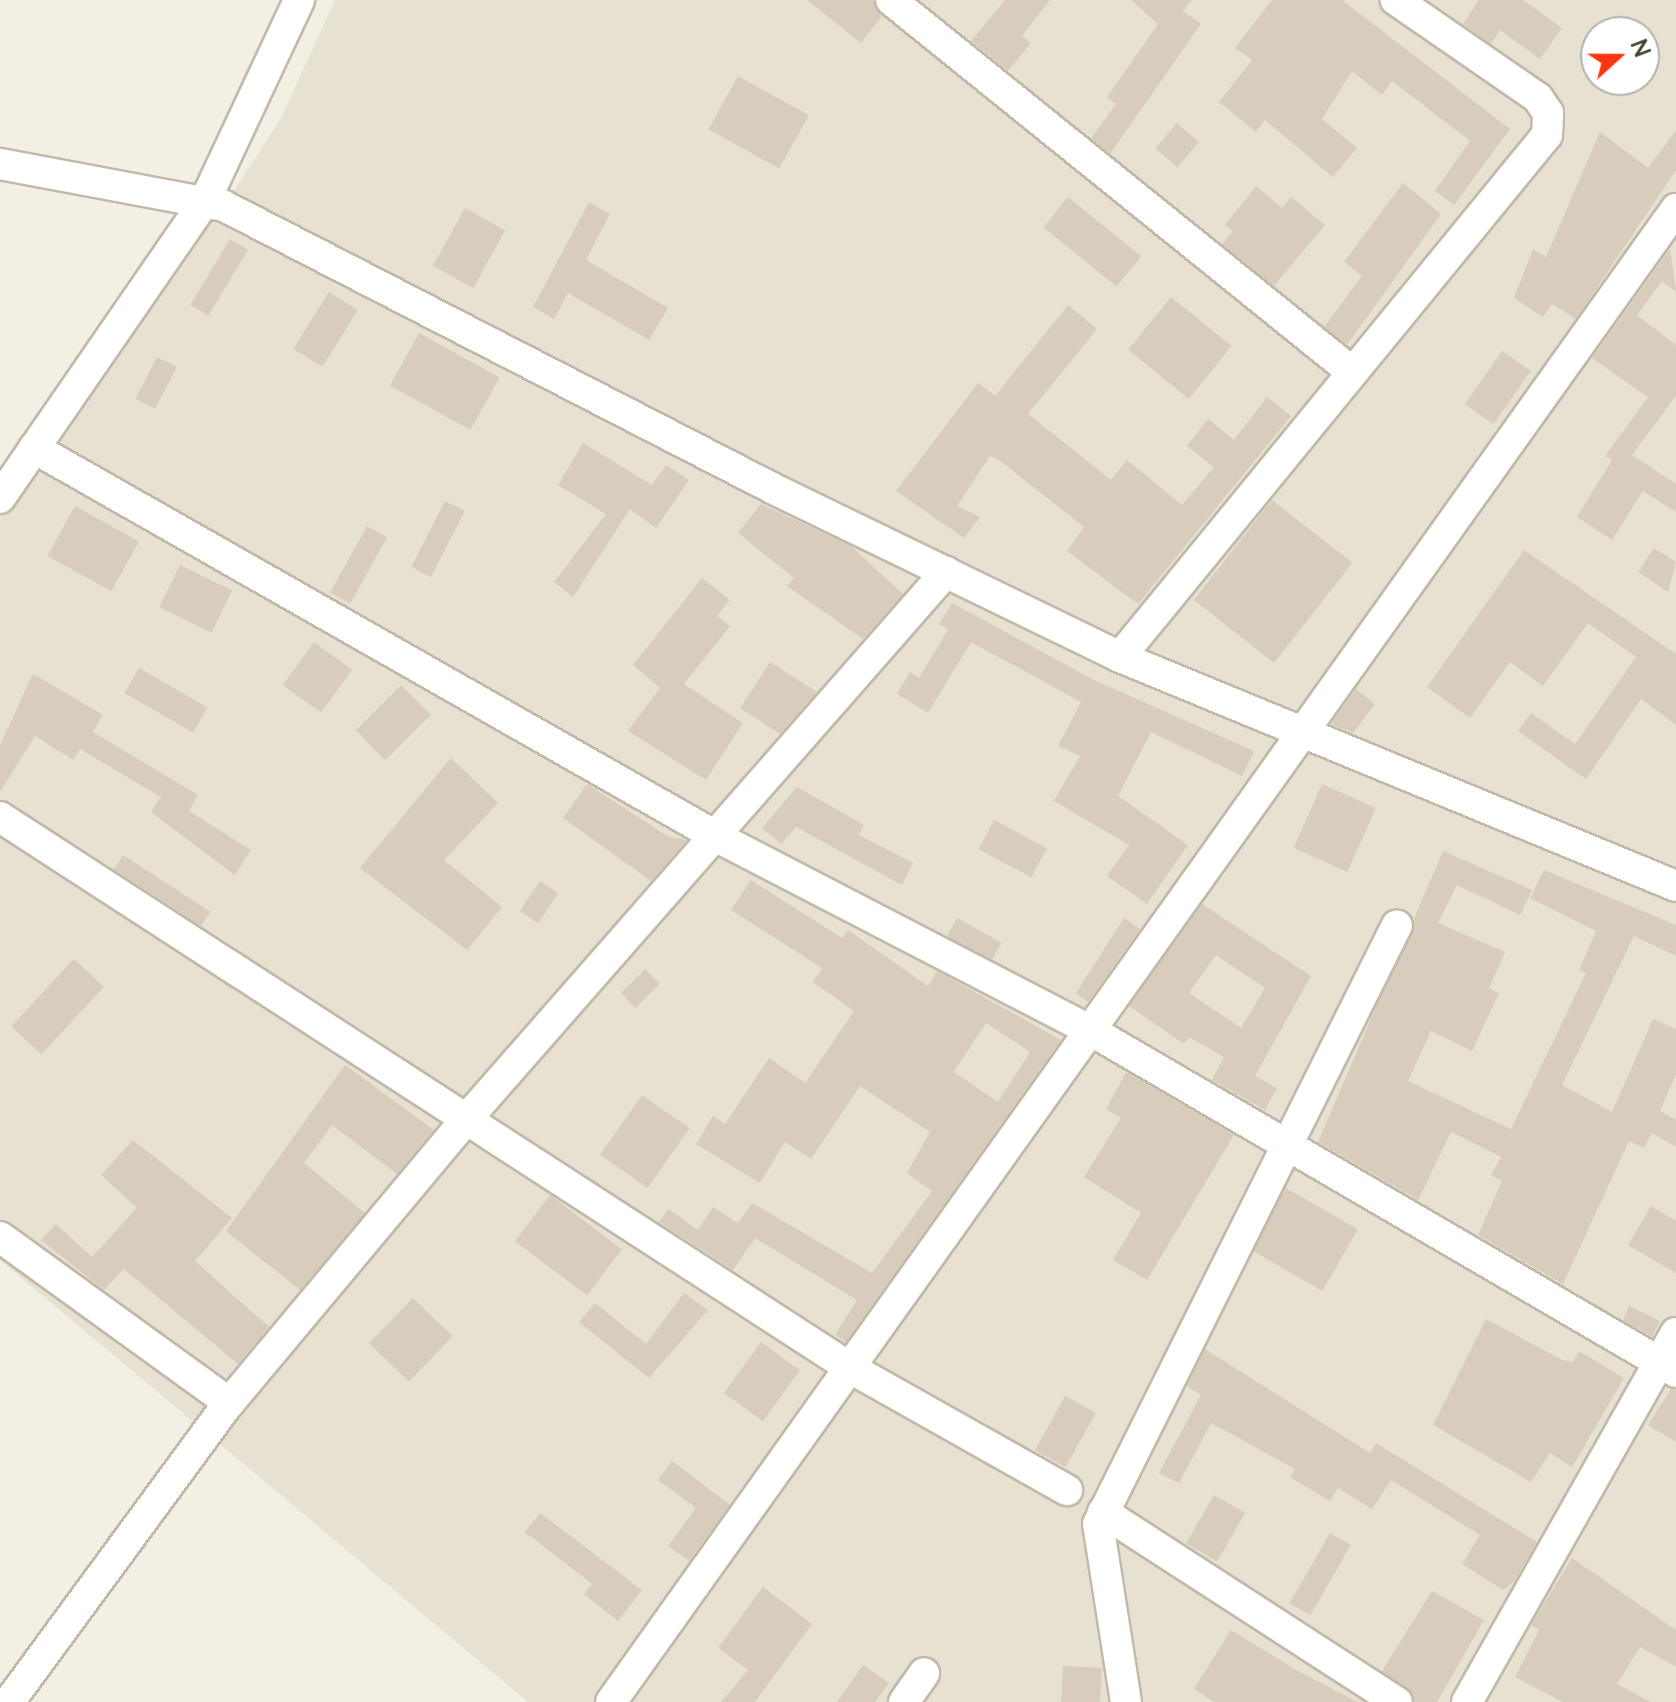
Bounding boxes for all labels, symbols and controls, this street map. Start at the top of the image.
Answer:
north arrow [1580,16,1660,96]
text: N [1625,35,1657,61]

